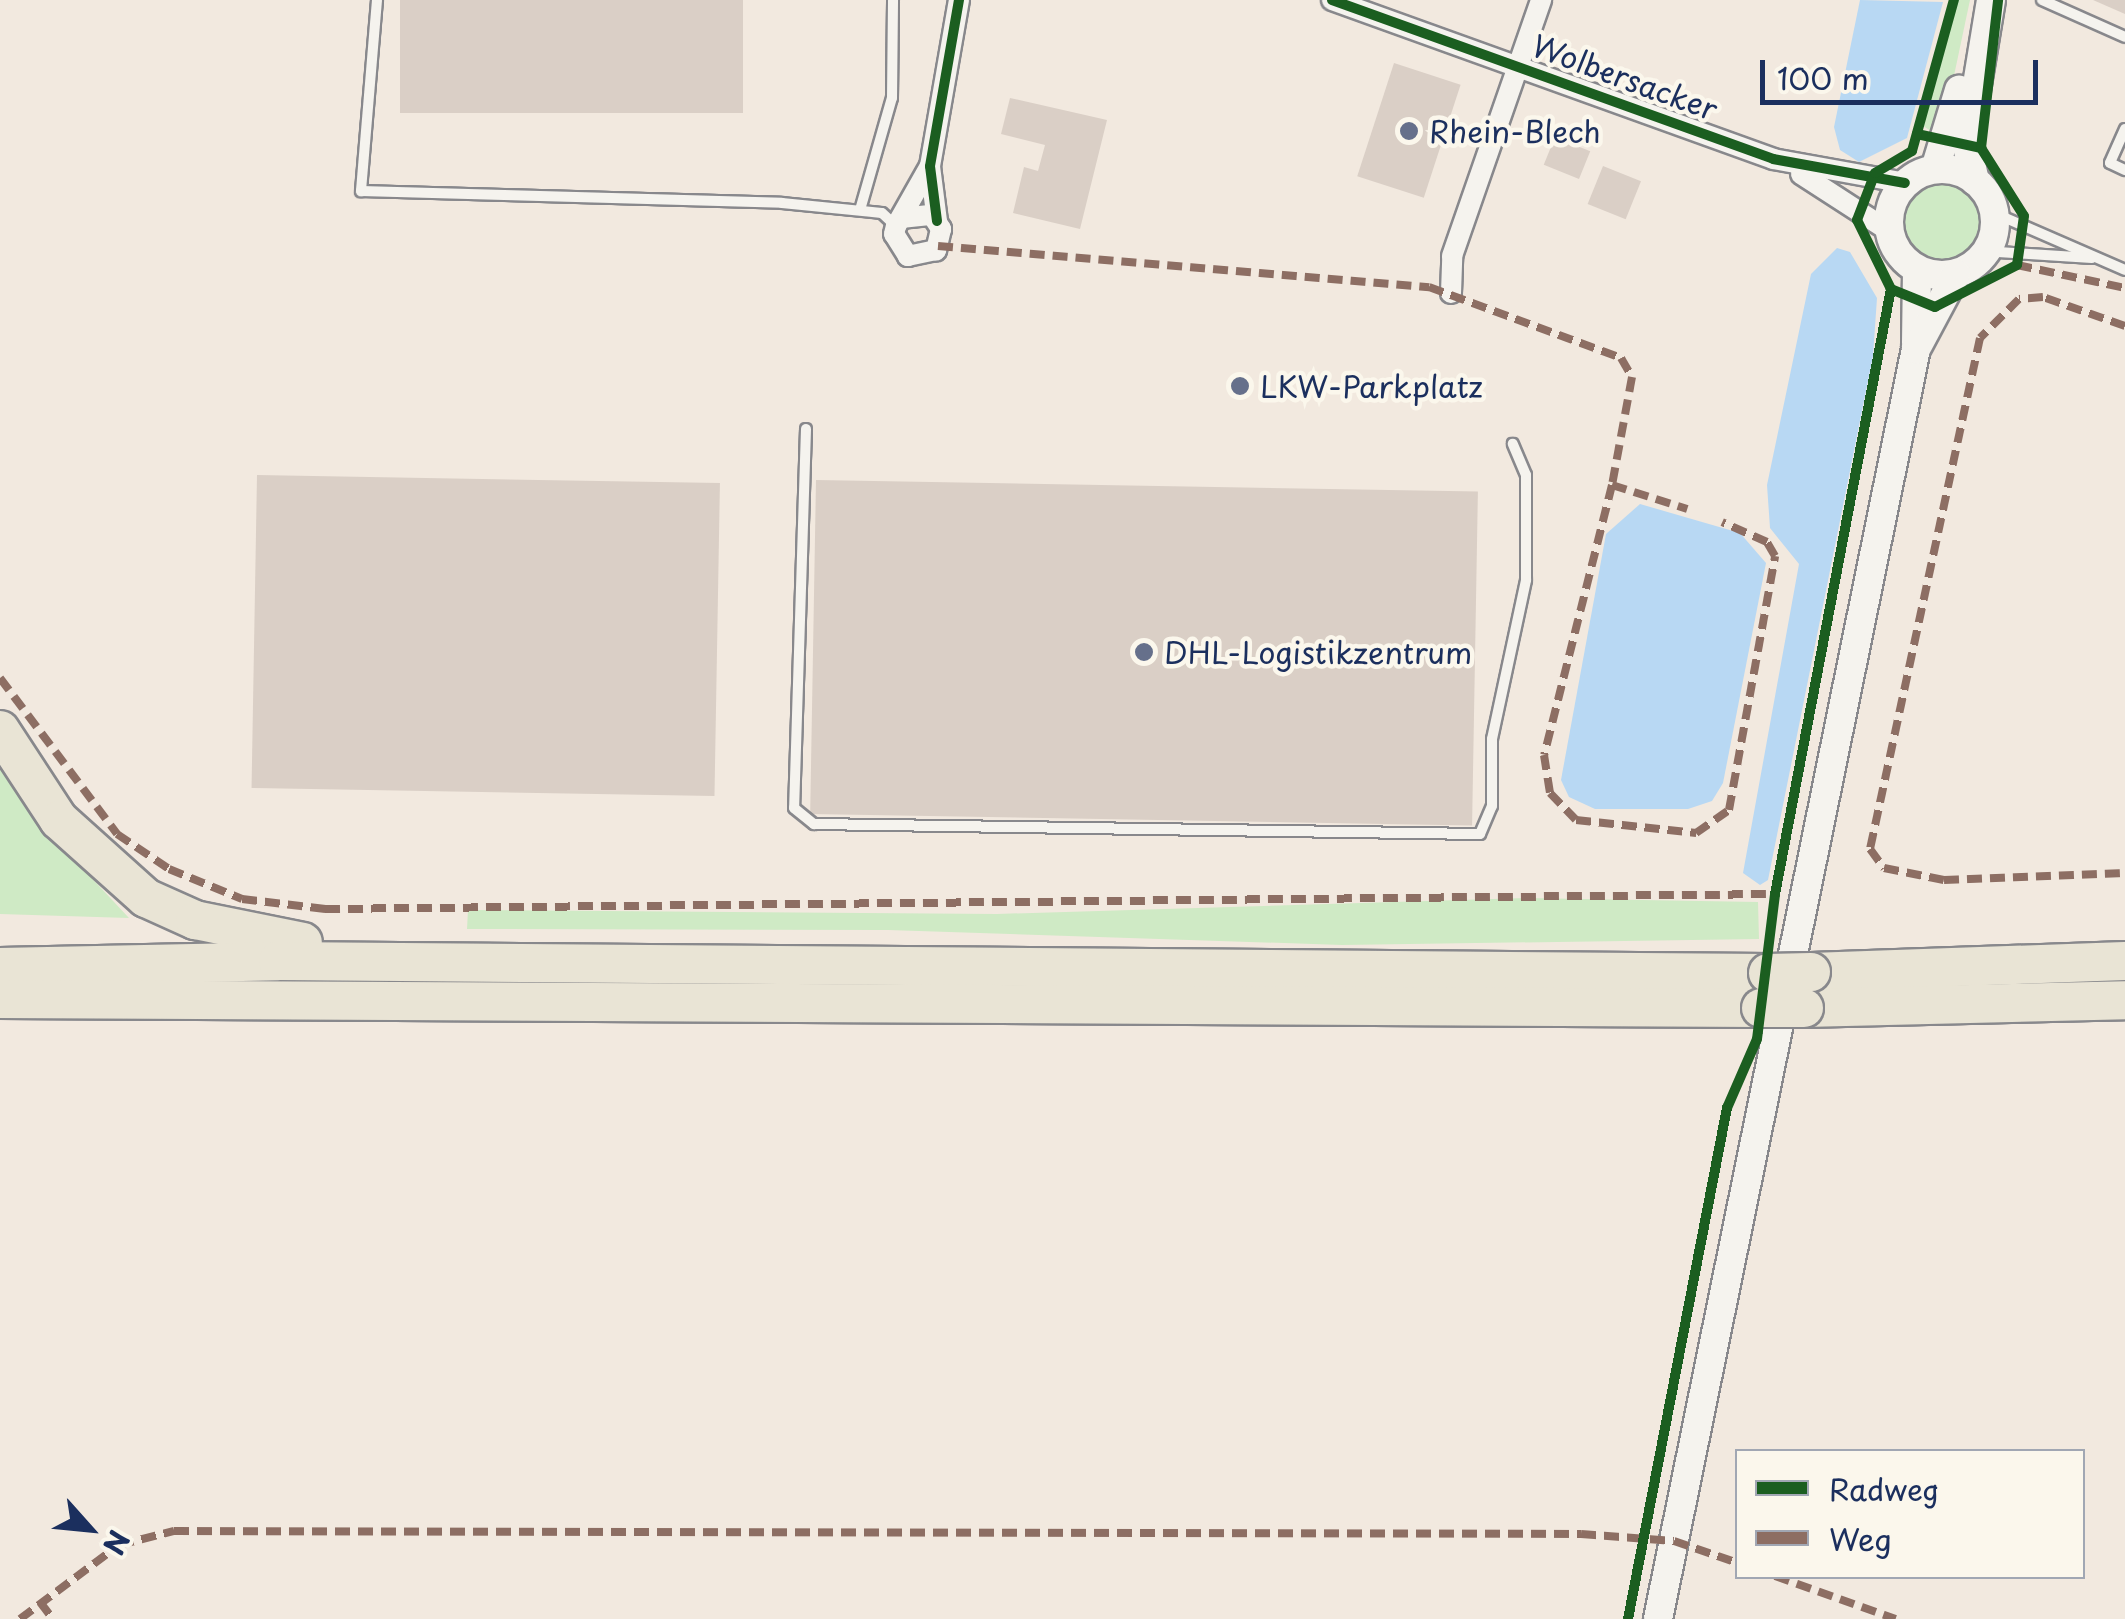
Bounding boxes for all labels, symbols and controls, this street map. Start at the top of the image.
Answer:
street label: Wolbersacker [1528,27,1722,127]
scale bar [1765,40,2042,102]
text: 100 m [1777,55,1869,100]
place label: Rhein-Blech [1429,113,1601,149]
marker: Rhein-Blech [1398,120,1420,142]
place label: LKW-Parkplatz [1260,368,1483,404]
marker: LKW-Parkplatz [1229,375,1251,397]
place label: DHL-Logistikzentrum [1164,634,1472,670]
marker: DHL-Logistikzentrum [1133,641,1155,663]
legend [1735,1449,2085,1579]
text: Radweg [1829,1466,1939,1511]
north arrow [40,1479,140,1579]
text: Weg [1829,1516,1892,1561]
text: N [93,1523,141,1562]

